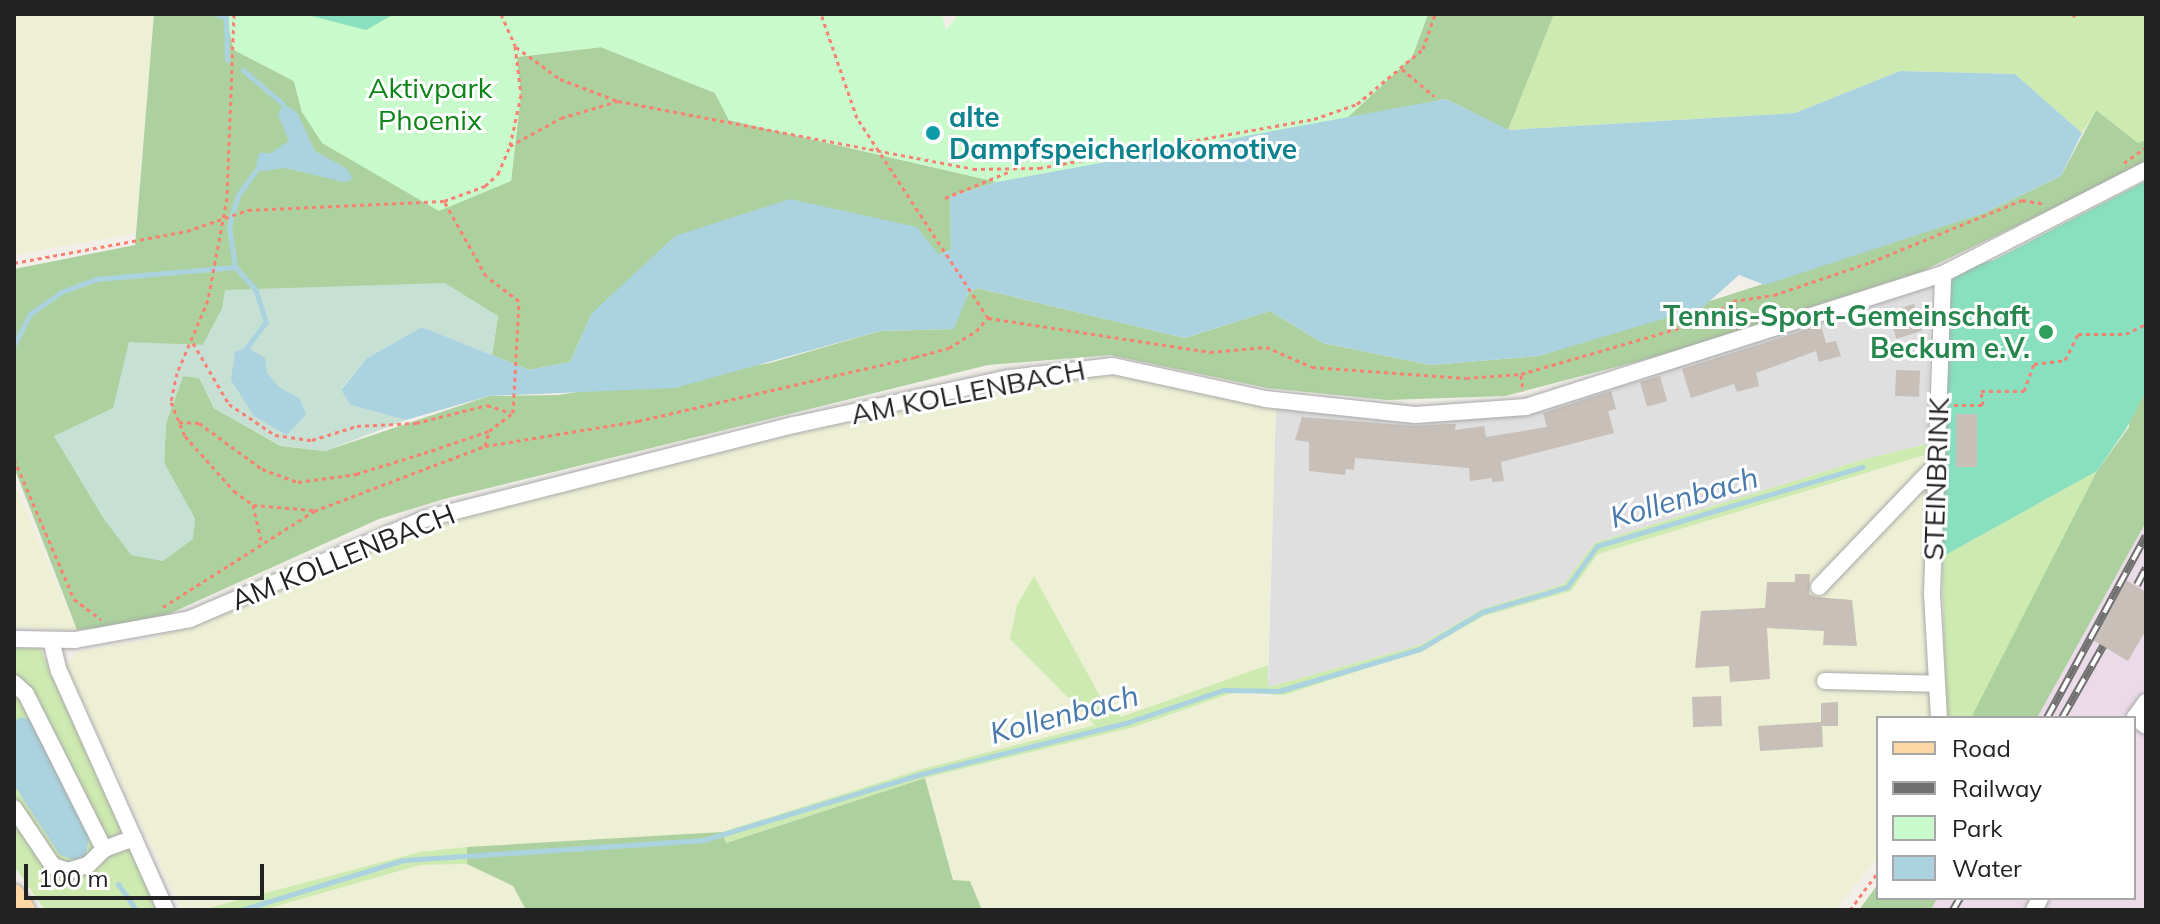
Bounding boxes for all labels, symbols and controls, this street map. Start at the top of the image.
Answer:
park label: Aktivpark Phoenix [368,71,492,137]
place label: alte Dampfspeicherlokomotive [949,100,1297,166]
marker: alte Dampfspeicherlokomotive [924,124,942,142]
place label: Tennis-Sport-Gemeinschaft Beckum e.V. [1663,299,2030,365]
marker: Tennis-Sport-Gemeinschaft Beckum e.V. [2037,323,2055,341]
street label: AM KOLLENBACH [848,353,1088,431]
street label: STEINBRINK [1916,397,1956,561]
water label: Kollenbach [1606,459,1762,535]
street label: AM KOLLENBACH [226,497,460,617]
water label: Kollenbach [986,677,1142,751]
legend [1876,716,2136,900]
text: Road [1952,733,2011,763]
text: Railway [1952,773,2042,803]
text: Park [1952,813,2003,843]
scale bar [28,848,268,898]
text: Water [1952,853,2022,883]
text: 100 m [38,863,109,893]

